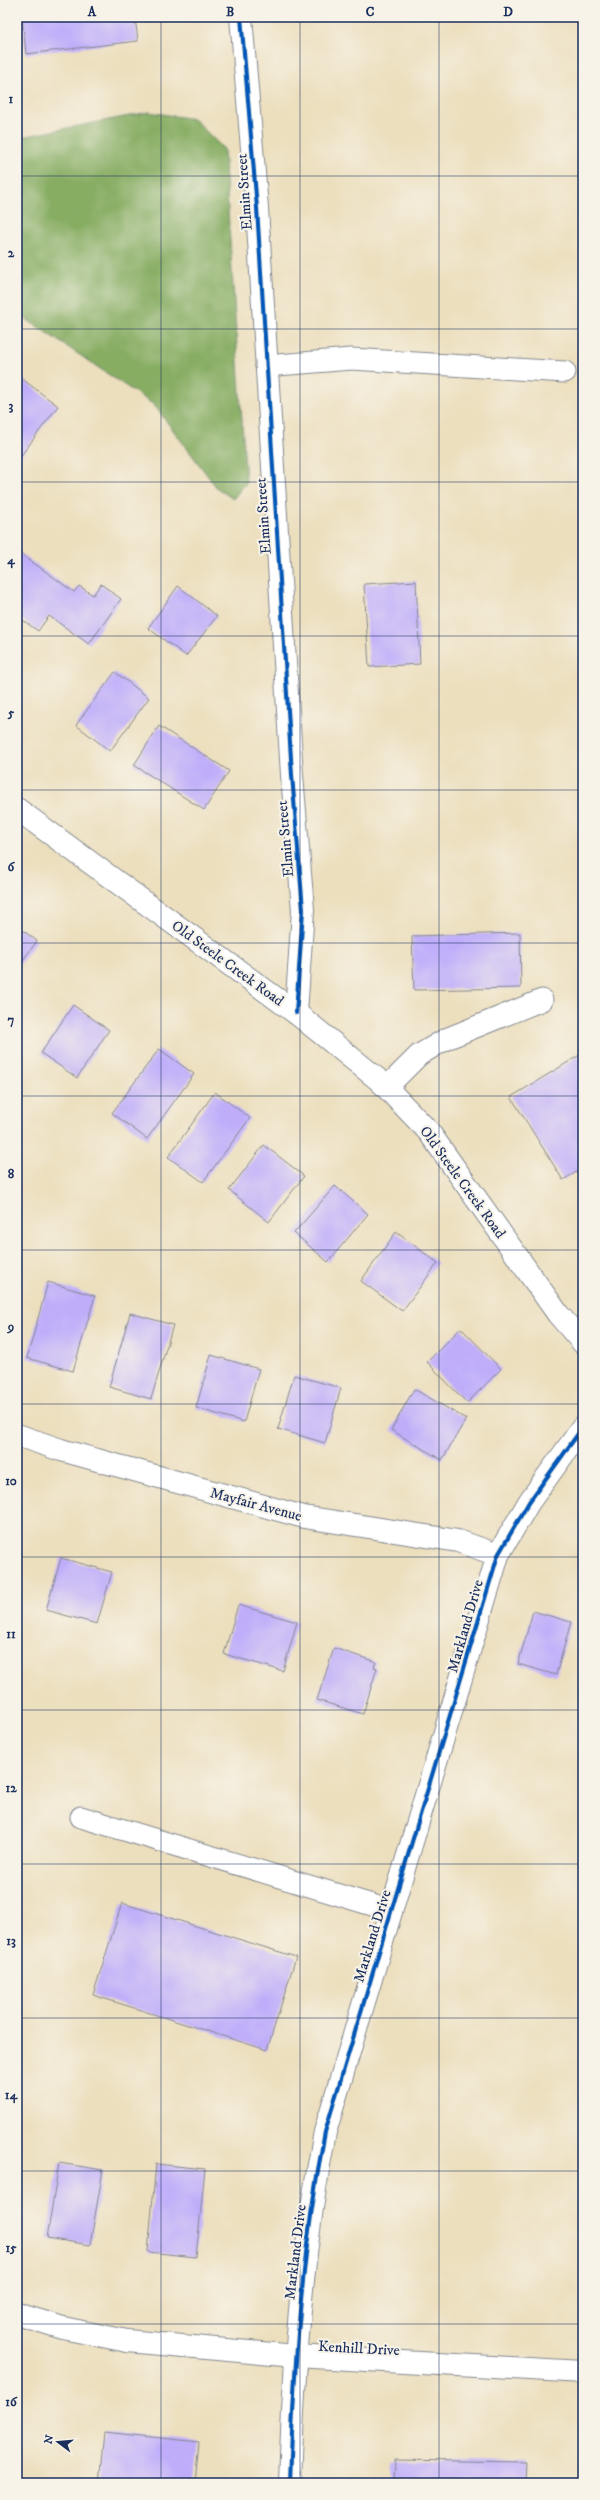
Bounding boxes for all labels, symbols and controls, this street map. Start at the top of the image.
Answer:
text: A [87,4,97,20]
text: B [226,4,234,20]
text: C [366,4,375,20]
text: D [503,4,513,20]
text: 1 [9,91,14,107]
street label: Elmin Street [232,153,257,231]
text: 2 [8,245,15,261]
text: 3 [9,398,14,414]
street label: Elmin Street [251,477,276,555]
text: 4 [6,552,15,569]
text: 5 [7,705,15,721]
street label: Elmin Street [273,800,298,878]
text: 6 [8,859,16,875]
street label: Old Steele Creek Road [168,916,288,1011]
text: 7 [8,1012,15,1028]
street label: Old Steele Creek Road [415,1122,510,1243]
text: 8 [8,1166,15,1182]
text: 9 [7,1319,14,1335]
text: 10 [5,1473,17,1489]
street label: Mayfair Avenue [208,1483,304,1526]
street label: Markland Drive [443,1577,488,1675]
text: 11 [6,1626,16,1642]
text: 12 [5,1780,17,1796]
street label: Markland Drive [349,1888,396,1985]
text: 13 [6,1933,16,1949]
text: 14 [5,2087,18,2104]
street label: Markland Drive [280,2203,311,2301]
text: 15 [5,2240,17,2256]
street label: Kenhill Drive [318,2337,400,2360]
text: 16 [5,2394,18,2410]
north arrow [38,2422,78,2462]
text: N [41,2433,57,2446]

